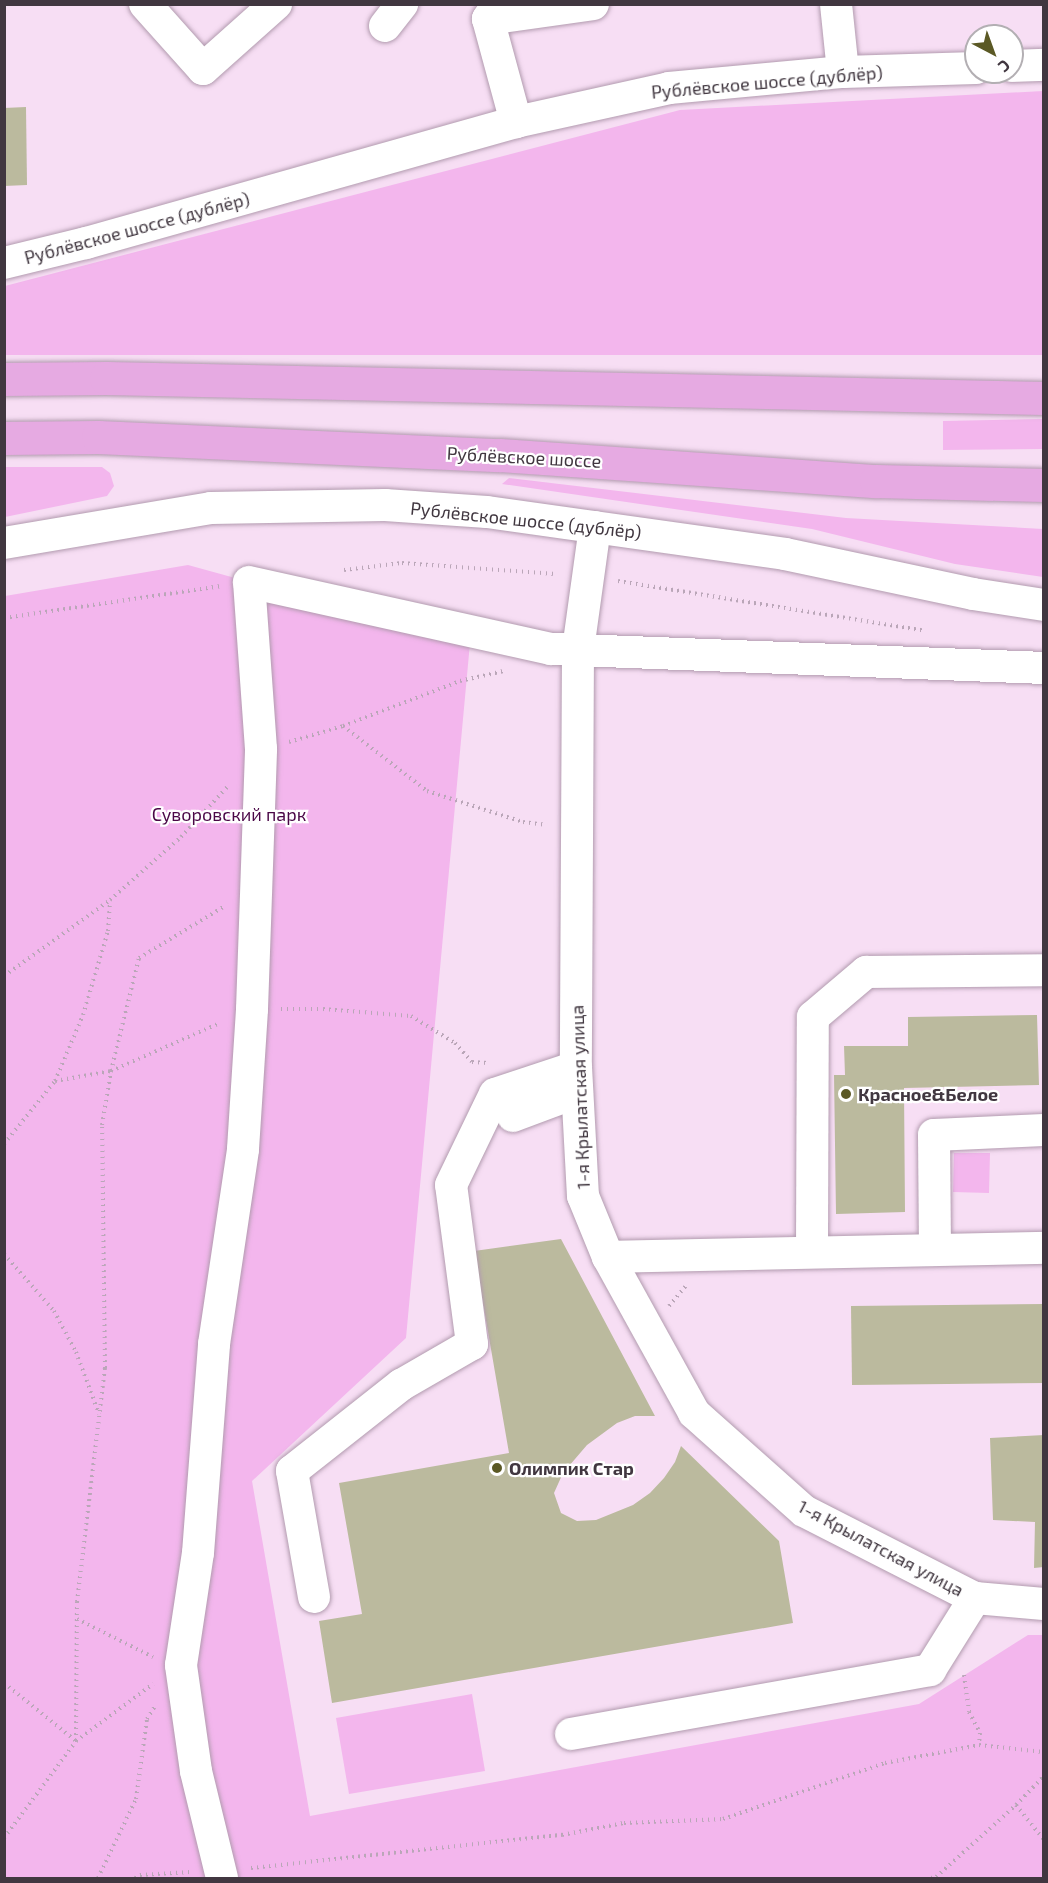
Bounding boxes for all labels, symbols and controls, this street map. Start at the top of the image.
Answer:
north arrow [964,24,1024,84]
text: С [995,56,1015,77]
street label: Рублёвское шоссе (дублёр) [650,61,884,103]
street label: Рублёвское шоссе (дублёр) [22,188,252,268]
street label: Рублёвское шоссе [446,442,602,472]
street label: Рублёвское шоссе (дублёр) [409,497,643,543]
park label: Суворовский парк [152,803,306,825]
street label: 1-я Крылатская улица [566,1004,594,1190]
place label: Красное&Белое [858,1083,998,1105]
marker: Красное&Белое [839,1087,853,1101]
place label: Олимпик Стар [509,1457,634,1479]
marker: Олимпик Стар [490,1461,504,1475]
street label: 1-я Крылатская улица [794,1495,968,1601]

